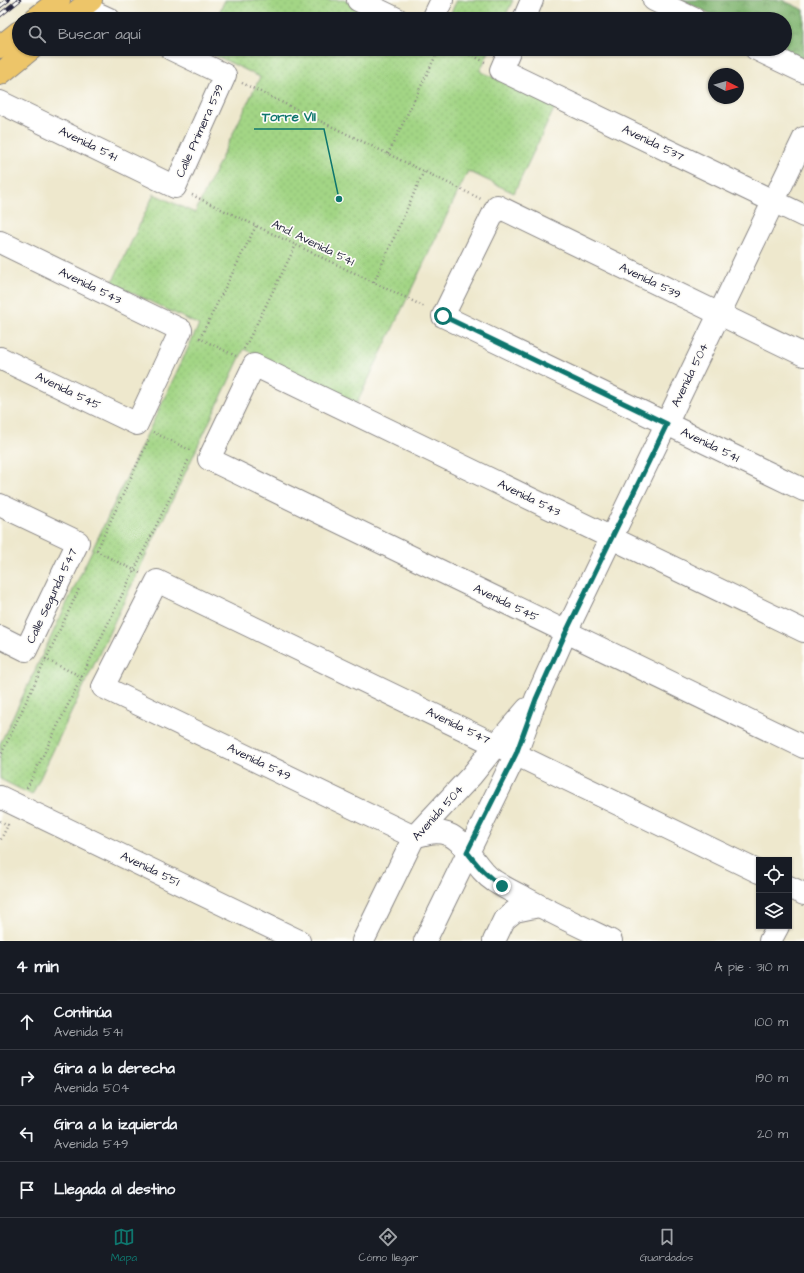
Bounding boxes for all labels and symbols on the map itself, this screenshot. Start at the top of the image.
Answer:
north arrow [708,68,744,104]
street label: Calle Primera 539 [172,81,228,180]
callout: Torre VII [254,104,324,129]
text: Torre VII [261,108,316,126]
street label: Avenida 537 [619,121,688,166]
street label: Avenida 541 [56,122,121,166]
street label: And. Avenida 541 [269,216,358,271]
street label: Avenida 539 [616,259,684,303]
street label: Avenida 543 [56,263,124,309]
route start [434,307,452,325]
street label: Avenida 504 [667,340,713,410]
street label: Avenida 545 [33,368,104,414]
street label: Avenida 541 [678,423,743,467]
street label: Avenida 543 [495,475,563,521]
street label: Calle Segunda 547 [22,545,83,647]
street label: Avenida 545 [471,580,542,626]
street label: Avenida 547 [423,703,493,749]
street label: Avenida 549 [224,739,294,785]
street label: Avenida 504 [408,781,468,845]
street label: Avenida 551 [118,847,183,891]
route end [493,877,511,895]

